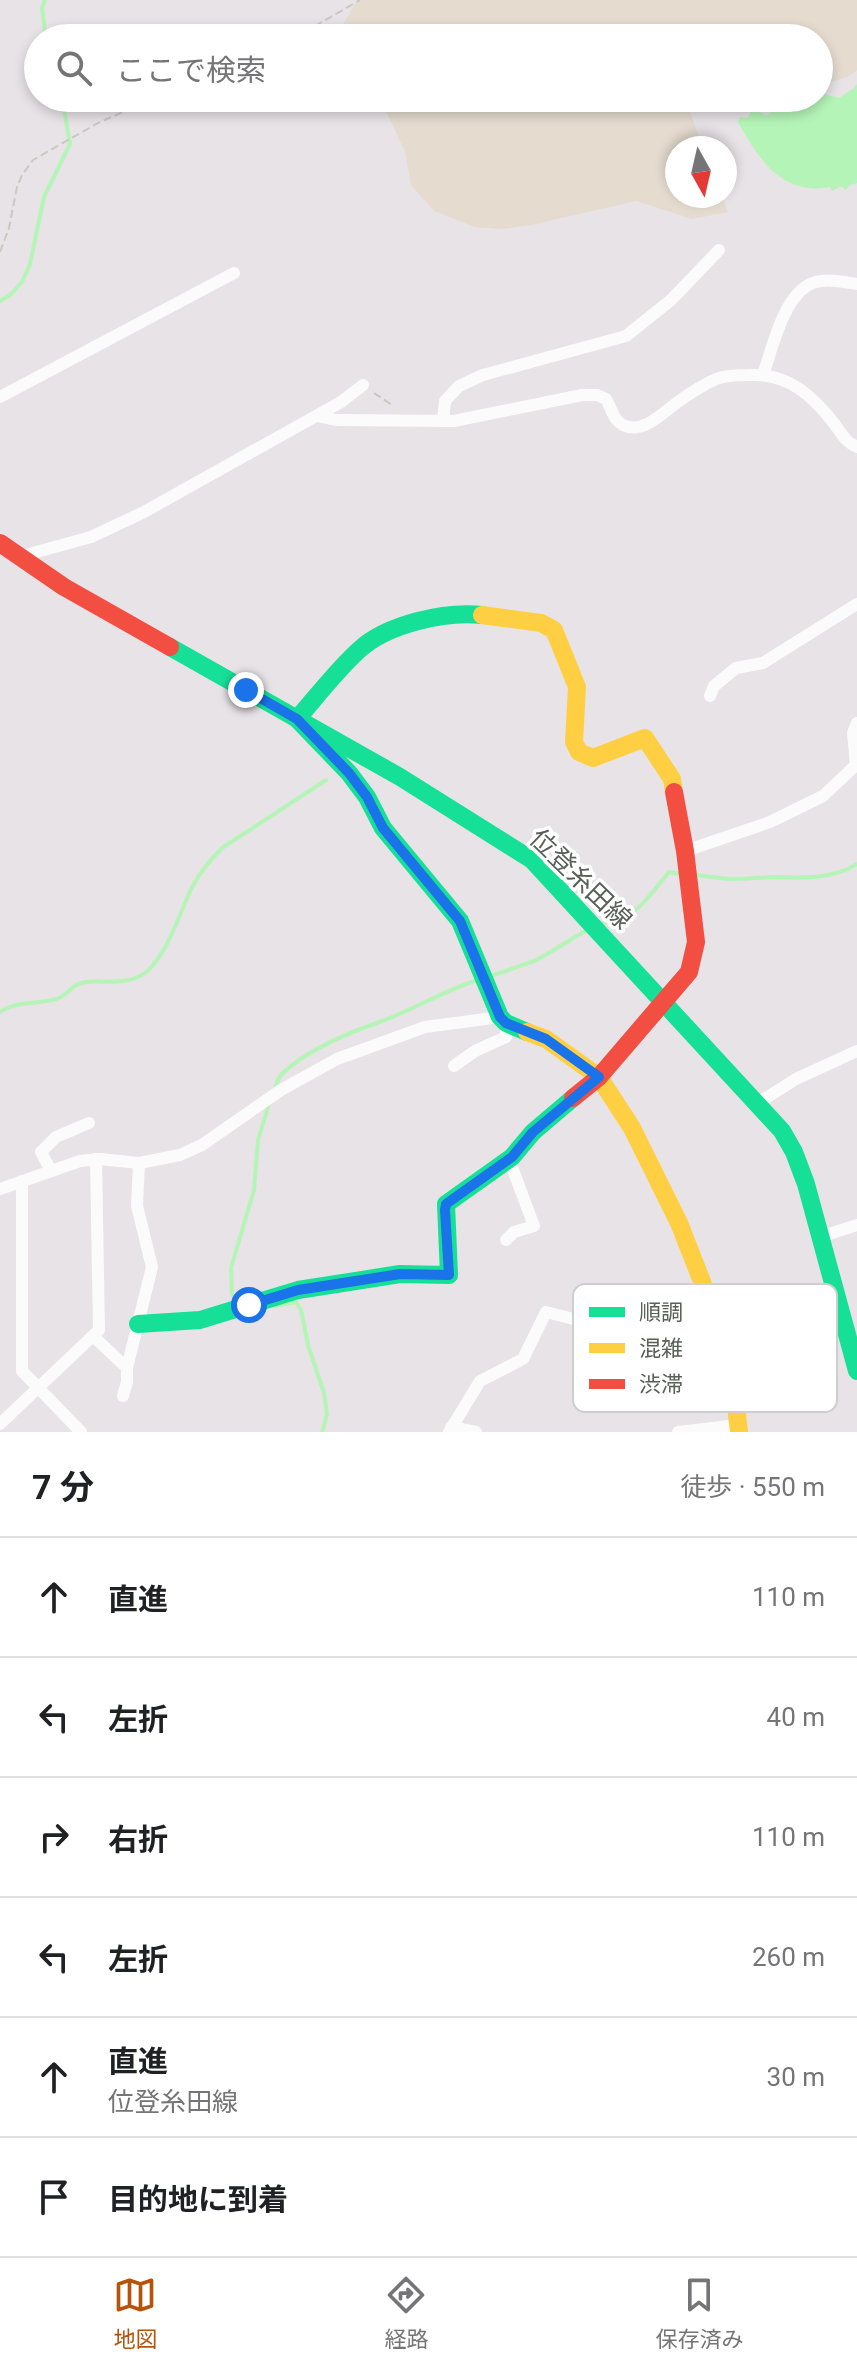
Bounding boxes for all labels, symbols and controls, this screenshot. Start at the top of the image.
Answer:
search box [24,24,833,112]
icon: search [52,46,96,90]
text: ここで検索 [116,53,266,88]
north arrow [665,136,737,208]
route end [228,672,264,708]
street label: 位登糸田線 [524,823,638,935]
legend [573,1284,837,1412]
route start [231,1287,267,1323]
text: 順調 [639,1300,683,1325]
text: 混雑 [639,1336,683,1361]
text: 渋滞 [639,1372,683,1397]
text: 7 分 [32,1467,94,1507]
text: 徒歩 · 550 m [680,1472,825,1502]
icon: ahead [32,1575,76,1619]
text: 直進 [108,1582,168,1617]
text: 110 m [752,1582,825,1612]
icon: left [32,1695,76,1739]
text: 左折 [108,1702,168,1737]
text: 40 m [767,1702,825,1732]
icon: right [32,1815,76,1859]
text: 右折 [108,1822,168,1857]
text: 110 m [752,1822,825,1852]
icon: left [32,1935,76,1979]
text: 左折 [108,1942,168,1977]
text: 260 m [752,1942,825,1972]
text: 直進 [108,2044,168,2079]
icon: ahead [32,2055,76,2099]
text: 30 m [767,2062,825,2092]
text: 位登糸田線 [108,2087,238,2117]
icon: arrive [32,2175,76,2219]
text: 目的地に到着 [108,2182,288,2217]
tab: 地図 [113,2273,158,2353]
tab: 経路 [384,2273,429,2353]
tab: 保存済み [655,2273,744,2353]

